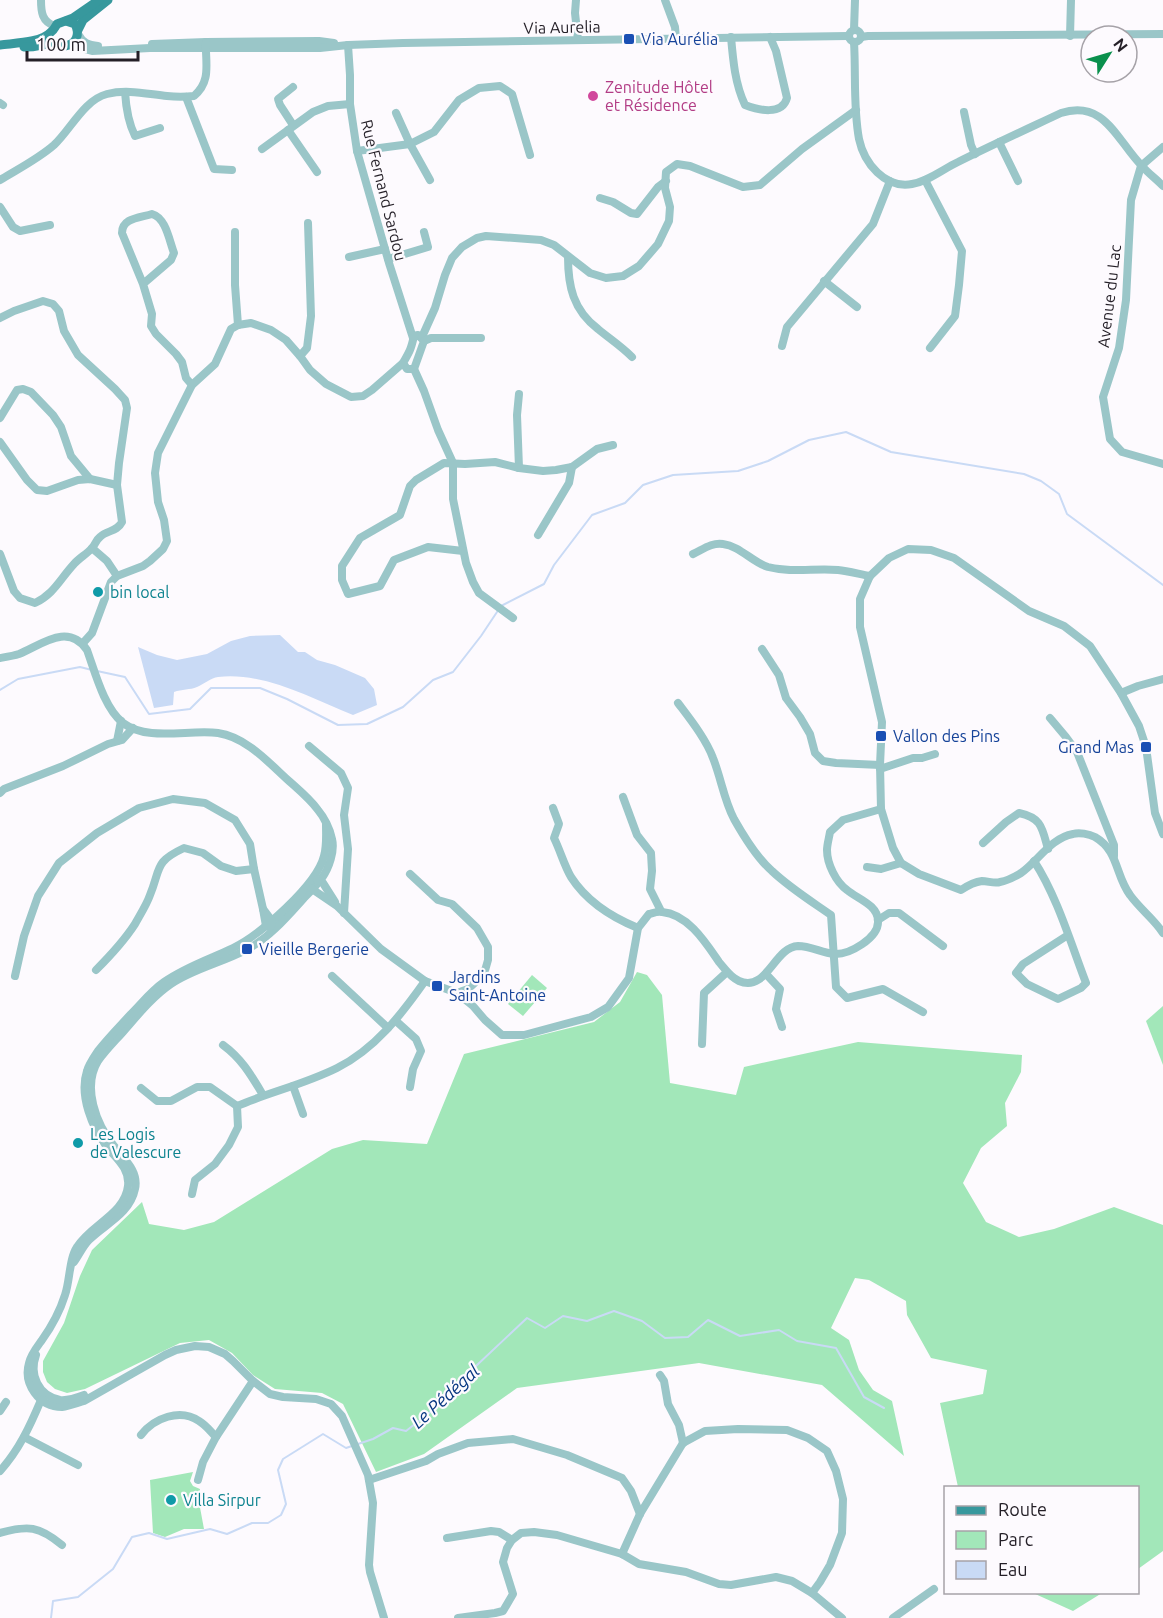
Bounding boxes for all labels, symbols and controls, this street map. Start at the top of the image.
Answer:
street label: Via Aurelia [523,17,601,37]
scale bar [27,24,138,62]
north arrow [1079,24,1139,84]
place label: Via Aurélia [641,30,718,48]
marker: Via Aurélia [622,32,636,46]
text: 100 m [36,34,86,54]
text: N [1110,35,1132,55]
place label: Zenitude Hôtel et Résidence [605,78,713,114]
marker: Zenitude Hôtel et Résidence [586,89,600,103]
street label: Rue Fernand Sardou [358,117,410,263]
street label: Avenue du Lac [1094,243,1124,348]
place label: bin local [110,583,169,601]
marker: bin local [91,585,105,599]
place label: Vallon des Pins [893,727,1000,745]
marker: Vallon des Pins [874,729,888,743]
place label: Grand Mas [1058,738,1134,756]
marker: Grand Mas [1139,740,1153,754]
place label: Vieille Bergerie [259,940,369,958]
marker: Vieille Bergerie [240,942,254,956]
place label: Jardins Saint-Antoine [449,968,546,1004]
marker: Jardins Saint-Antoine [430,979,444,993]
place label: Les Logis de Valescure [90,1125,181,1161]
marker: Les Logis de Valescure [71,1136,85,1150]
water label: Le Pédégal [407,1360,483,1432]
legend [944,1486,1139,1594]
place label: Villa Sirpur [183,1491,261,1509]
marker: Villa Sirpur [164,1493,178,1507]
text: Route [998,1499,1047,1519]
text: Parc [998,1529,1033,1549]
text: Eau [998,1559,1028,1579]

